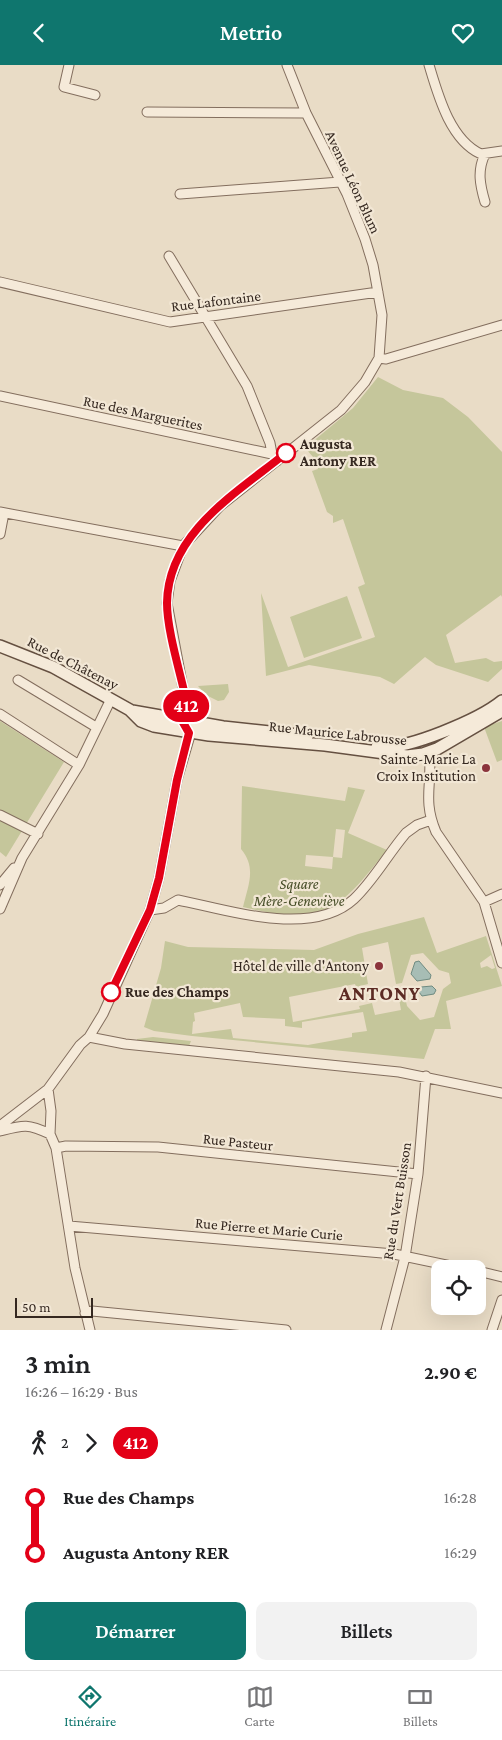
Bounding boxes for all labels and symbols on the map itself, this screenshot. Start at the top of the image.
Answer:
street label: Avenue Léon Blum [322,128,384,236]
street label: Rue Lafontaine [170,288,262,314]
street label: Rue des Marguerites [82,393,204,434]
place label: Augusta Antony RER [299,436,377,469]
marker: Augusta Antony RER [276,443,296,463]
street label: Rue de Châtenay [24,633,121,694]
line badge: 412 [157,690,215,722]
street label: Rue Maurice Labrousse [268,718,408,748]
place label: Sainte-Marie La Croix Institution [376,751,476,784]
marker: Sainte-Marie La Croix Institution [480,762,492,774]
park label: Square Mère-Geneviève [253,876,345,909]
place label: Hôtel de ville d'Antony [233,958,369,975]
marker: Hôtel de ville d'Antony [373,960,385,972]
marker: Rue des Champs [101,982,121,1002]
district label: ANTONY [338,982,421,1004]
place label: Rue des Champs [125,984,229,1000]
street label: Rue Pasteur [202,1130,274,1154]
street label: Rue du Vert Buisson [380,1141,414,1261]
street label: Rue Pierre et Marie Curie [194,1215,344,1243]
scale bar [15,1295,92,1318]

